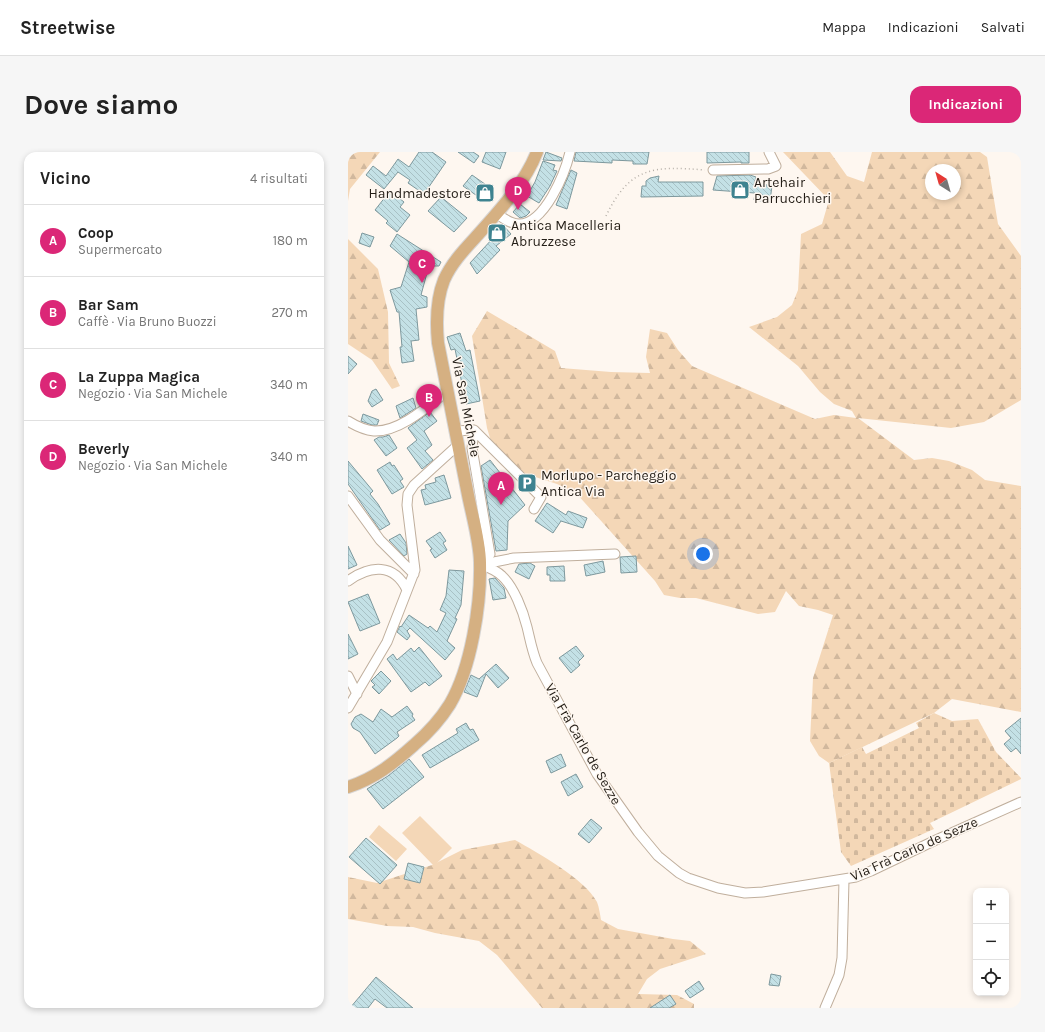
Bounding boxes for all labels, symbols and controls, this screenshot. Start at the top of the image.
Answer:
text: Streetwise [20,17,115,39]
text: Mappa [822,19,866,36]
text: Indicazioni [888,19,959,36]
text: Salvati [981,19,1025,36]
button: Indicazioni [910,86,1021,123]
text: Dove siamo [24,88,178,121]
north arrow [925,164,961,200]
text: Vicino [40,168,91,188]
text: 4 risultati [250,171,308,186]
place label: Artehair Parrucchieri [754,174,832,207]
pin: D [505,177,531,210]
shop icon: Artehair Parrucchieri [729,179,751,201]
shop icon: Handmadestore [474,182,496,204]
place label: Handmadestore [368,185,471,202]
place label: Antica Macelleria Abruzzese [511,217,621,250]
shop icon: Antica Macelleria Abruzzese [486,222,508,244]
text: Coop [78,224,114,242]
text: A [49,233,57,248]
text: 180 m [273,233,308,248]
text: Supermercato [78,242,162,257]
pin: C [409,250,435,283]
text: Bar Sam [78,296,139,314]
text: B [49,305,57,320]
text: 270 m [271,305,308,320]
text: Caffè · Via Bruno Buozzi [78,314,217,329]
street label: Via San Michele [448,356,484,458]
text: La Zuppa Magica [78,368,200,386]
text: C [49,377,57,392]
text: 340 m [270,377,308,392]
pin: B [416,384,442,417]
text: Negozio · Via San Michele [78,386,227,401]
text: Beverly [78,440,129,458]
text: D [49,449,57,464]
text: 340 m [270,449,308,464]
text: Negozio · Via San Michele [78,458,227,473]
place label: Morlupo - Parcheggio Antica Via [541,467,676,500]
pin: A [488,472,514,505]
parking icon: Morlupo - Parcheggio Antica Via [516,472,538,494]
your location [693,544,713,564]
street label: Via Frà Carlo de Sezze [541,680,625,808]
street label: Via Frà Carlo de Sezze [848,813,980,885]
map controls [973,888,1009,996]
button: + [973,888,1009,924]
button: − [973,924,1009,960]
button: locate [973,960,1009,996]

